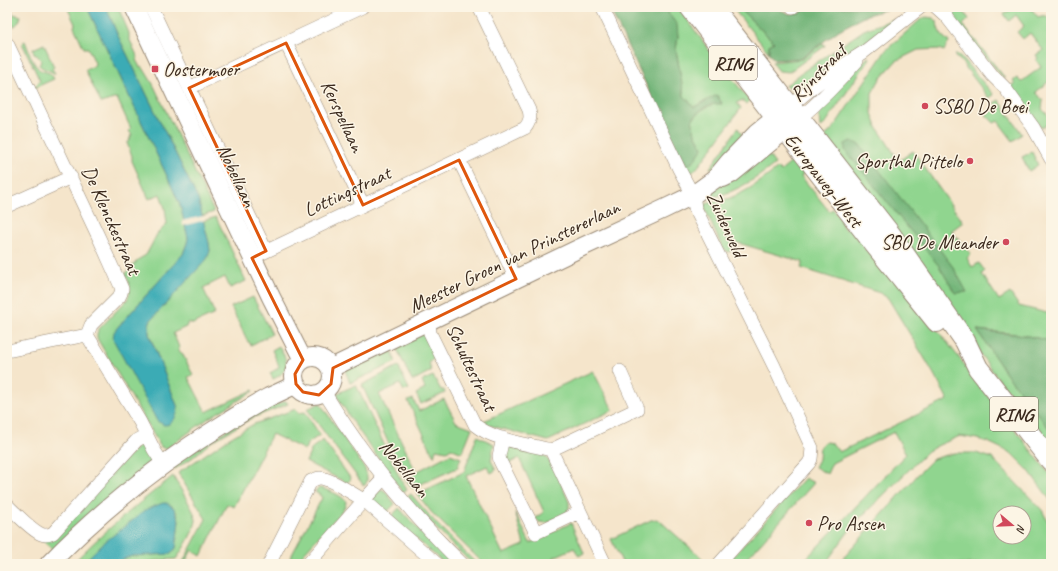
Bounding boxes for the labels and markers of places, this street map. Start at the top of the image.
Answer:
place label: Oostermoer [163,57,241,82]
marker: Oostermoer [150,64,160,74]
place label: SSBO De Boei [933,94,1030,119]
marker: SSBO De Boei [920,101,930,111]
place label: Sporthal Pittelo [855,149,964,174]
marker: Sporthal Pittelo [965,156,975,166]
place label: SBO De Meander [881,230,1000,255]
marker: SBO De Meander [1001,237,1011,247]
place label: Pro Assen [817,511,886,536]
marker: Pro Assen [804,518,814,528]

